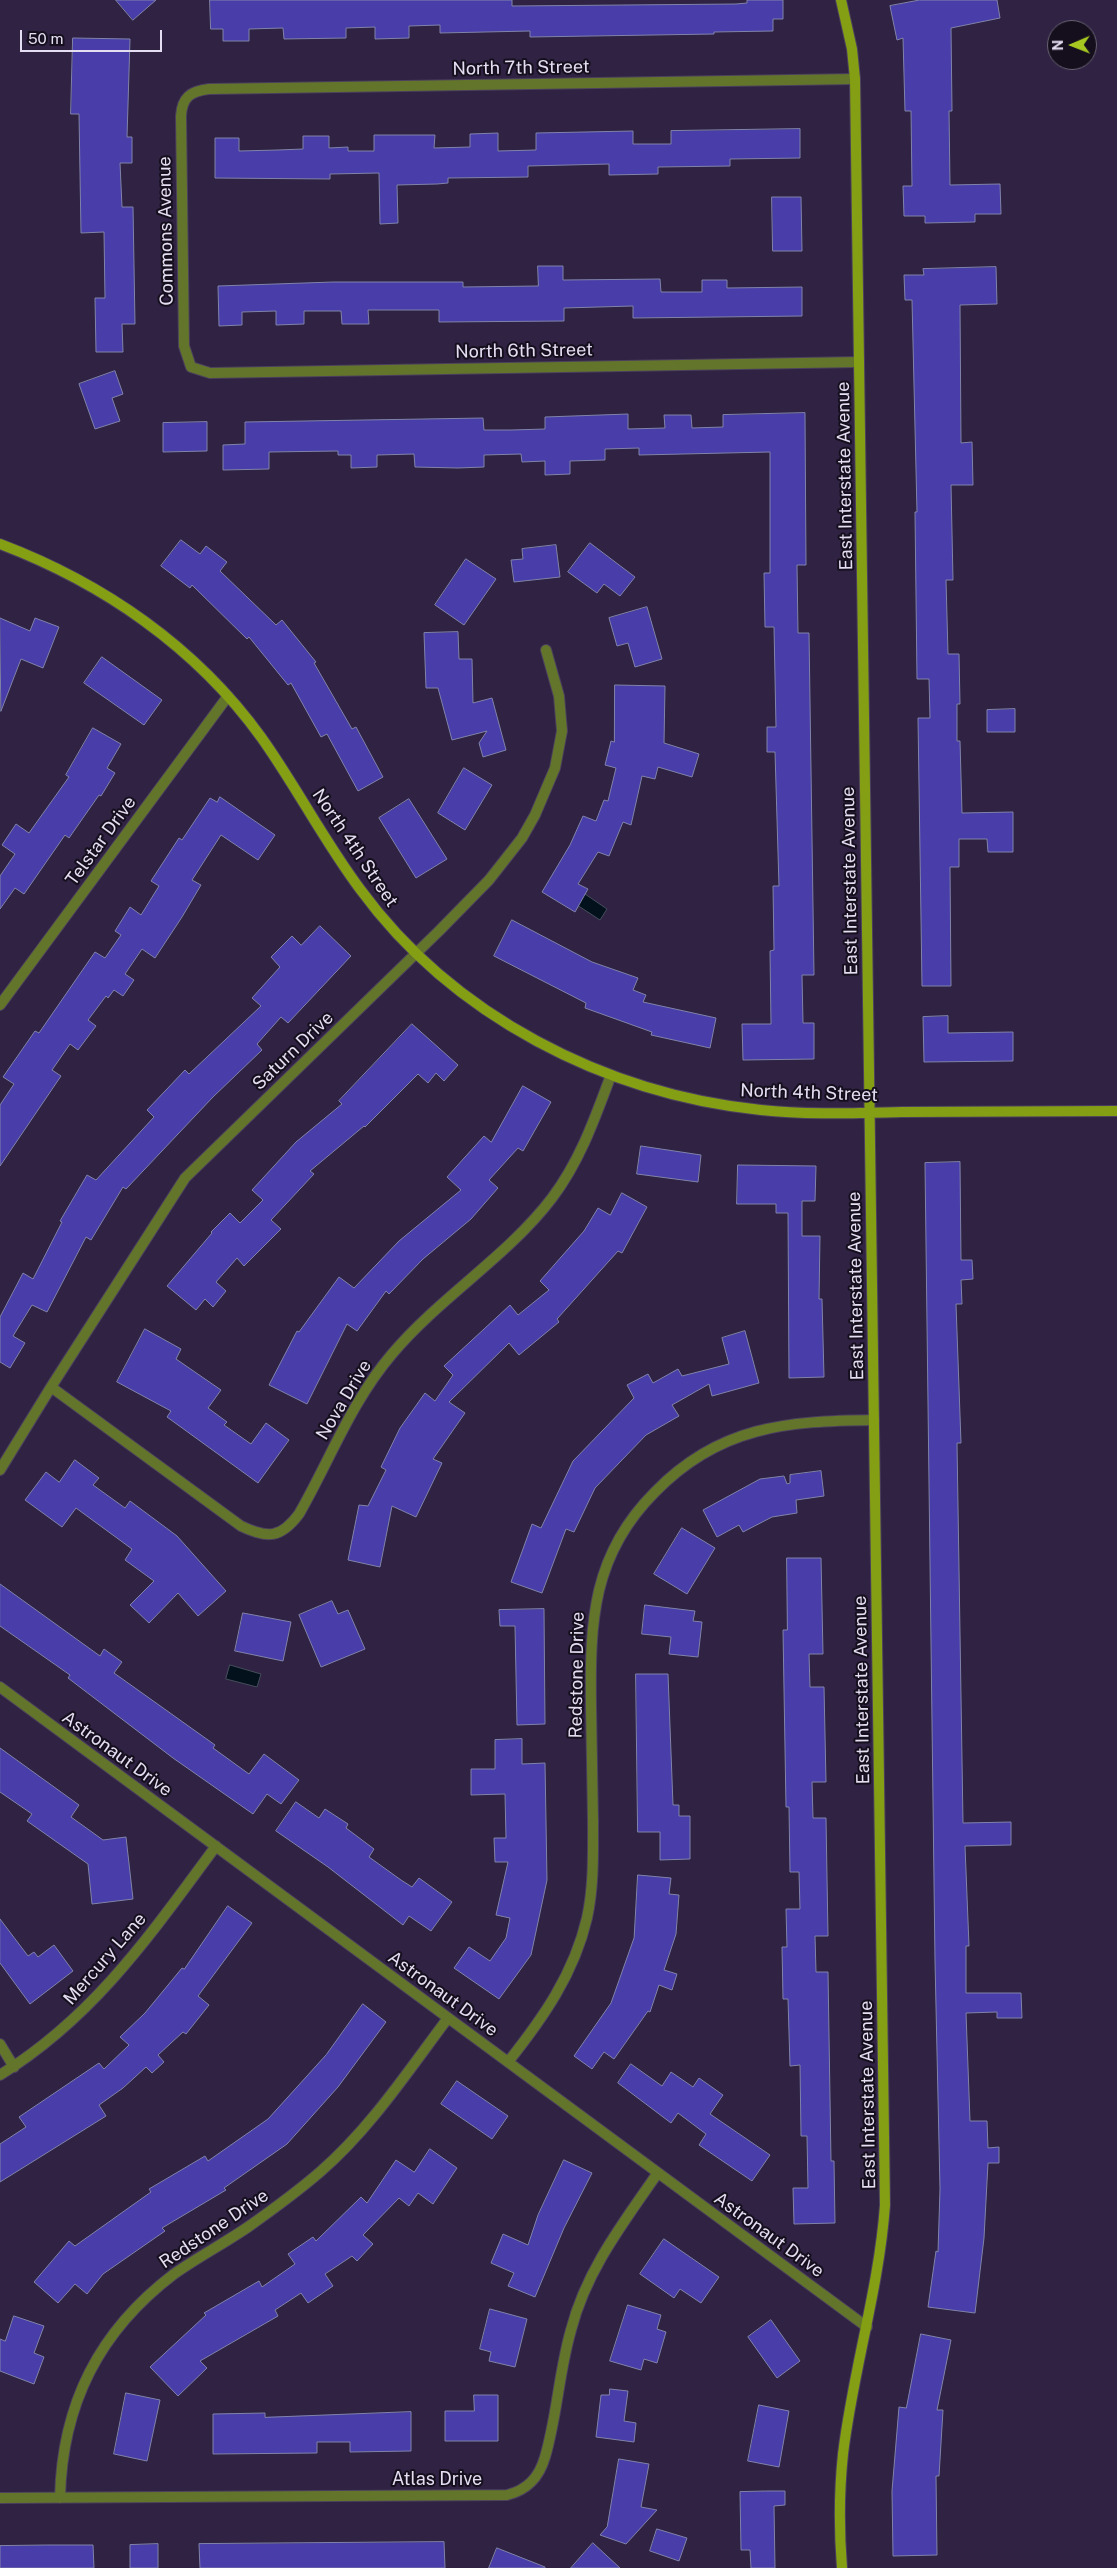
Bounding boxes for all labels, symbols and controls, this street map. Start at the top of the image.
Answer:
scale bar [22,20,165,52]
north arrow [1047,20,1097,70]
text: 50 m [28,30,63,47]
text: N [1050,40,1066,51]
street label: North 7th Street [452,56,590,80]
street label: Commons Avenue [154,156,178,306]
street label: North 6th Street [455,339,593,363]
street label: East Interstate Avenue [833,381,857,571]
street label: North 4th Street [308,785,402,911]
street label: East Interstate Avenue [838,786,862,976]
street label: Telstar Drive [61,792,141,890]
street label: Saturn Drive [248,1007,338,1095]
street label: North 4th Street [740,1080,878,1106]
street label: East Interstate Avenue [844,1191,868,1381]
street label: Nova Drive [312,1356,376,1444]
street label: East Interstate Avenue [850,1595,874,1785]
street label: Redstone Drive [565,1611,589,1739]
street label: Astronaut Drive [58,1707,176,1801]
street label: Mercury Lane [59,1908,151,2010]
street label: Astronaut Drive [384,1947,502,2041]
street label: East Interstate Avenue [856,2000,880,2190]
street label: Redstone Drive [155,2185,273,2273]
street label: Astronaut Drive [710,2188,828,2282]
street label: Atlas Drive [392,2468,482,2490]

